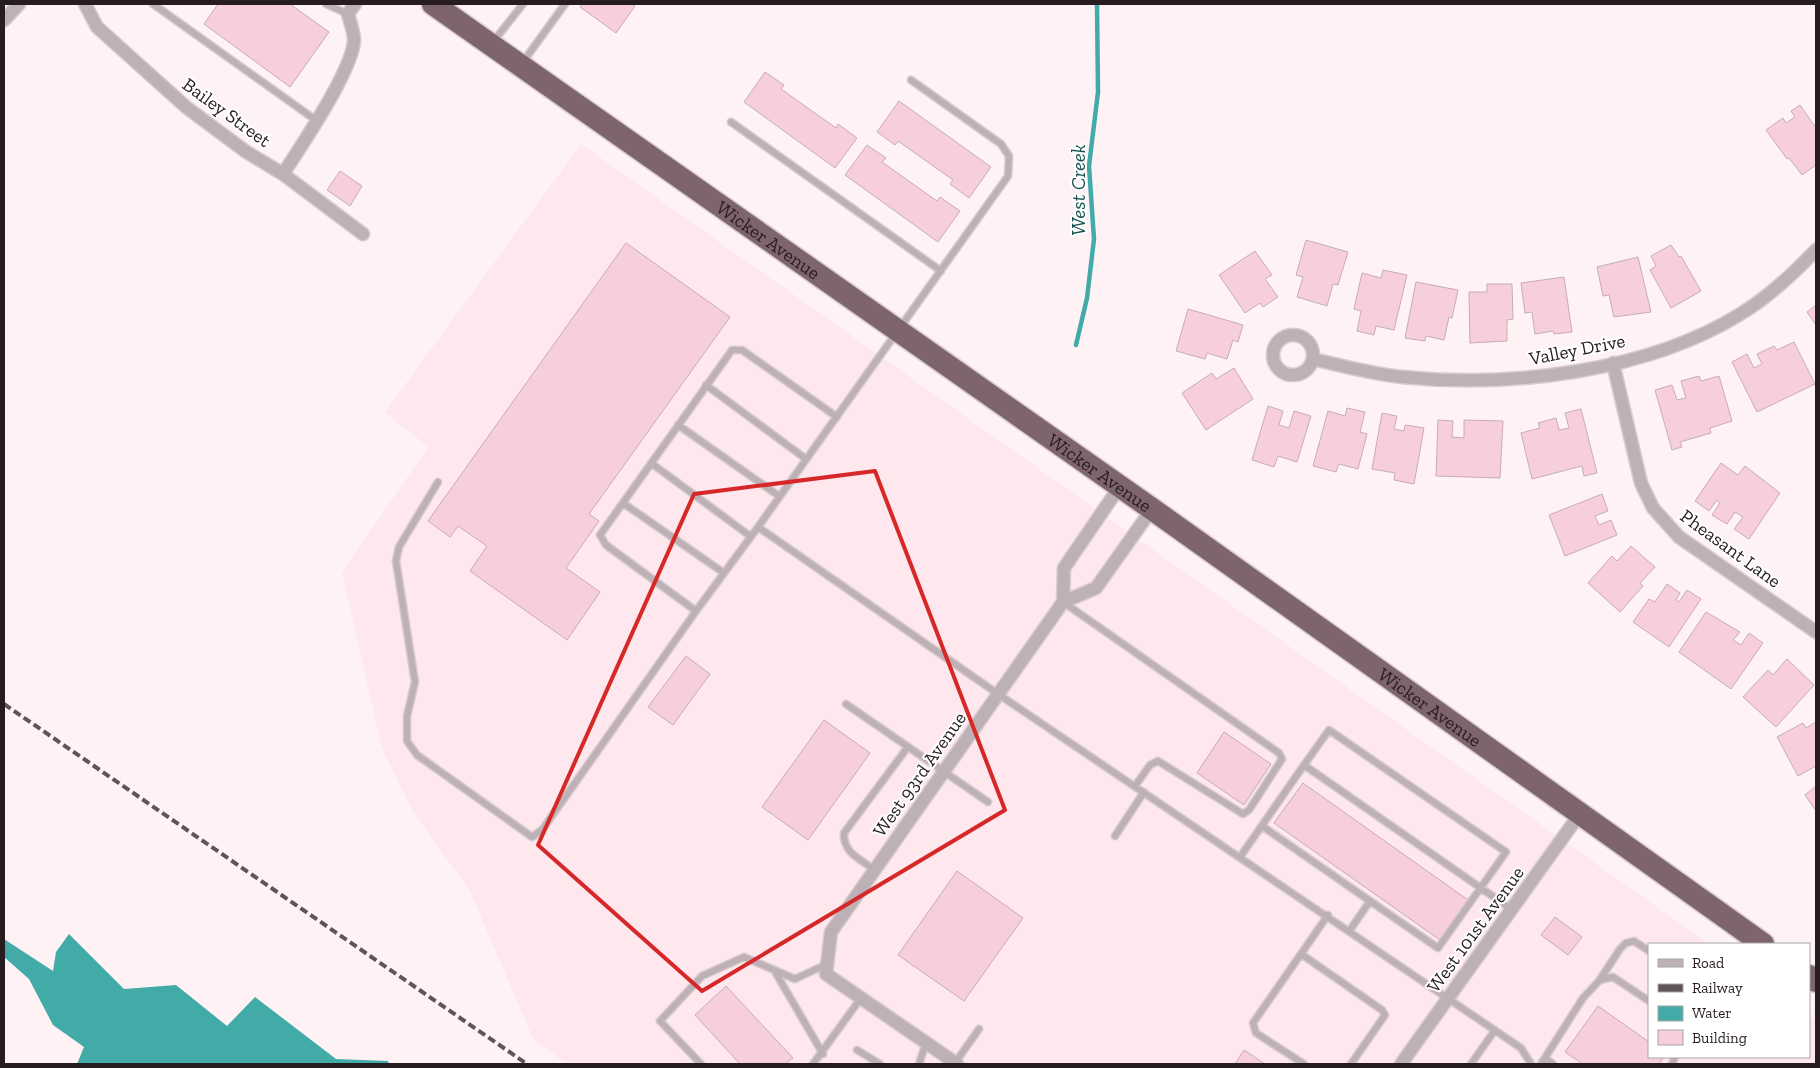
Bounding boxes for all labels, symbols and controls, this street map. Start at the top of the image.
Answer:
street label: Bailey Street [178,73,275,152]
water label: West Creek [1066,144,1090,236]
street label: Wicker Avenue [712,196,825,284]
street label: Valley Drive [1526,329,1627,370]
street label: Wicker Avenue [1043,428,1156,517]
street label: Pheasant Lane [1676,504,1786,593]
street label: Wicker Avenue [1374,663,1486,752]
street label: West 93rd Avenue [868,707,971,841]
street label: West 101st Avenue [1422,862,1529,997]
legend [1648,943,1810,1058]
text: Road [1692,954,1725,972]
text: Railway [1692,979,1743,997]
text: Water [1692,1004,1732,1022]
text: Building [1692,1029,1747,1047]

